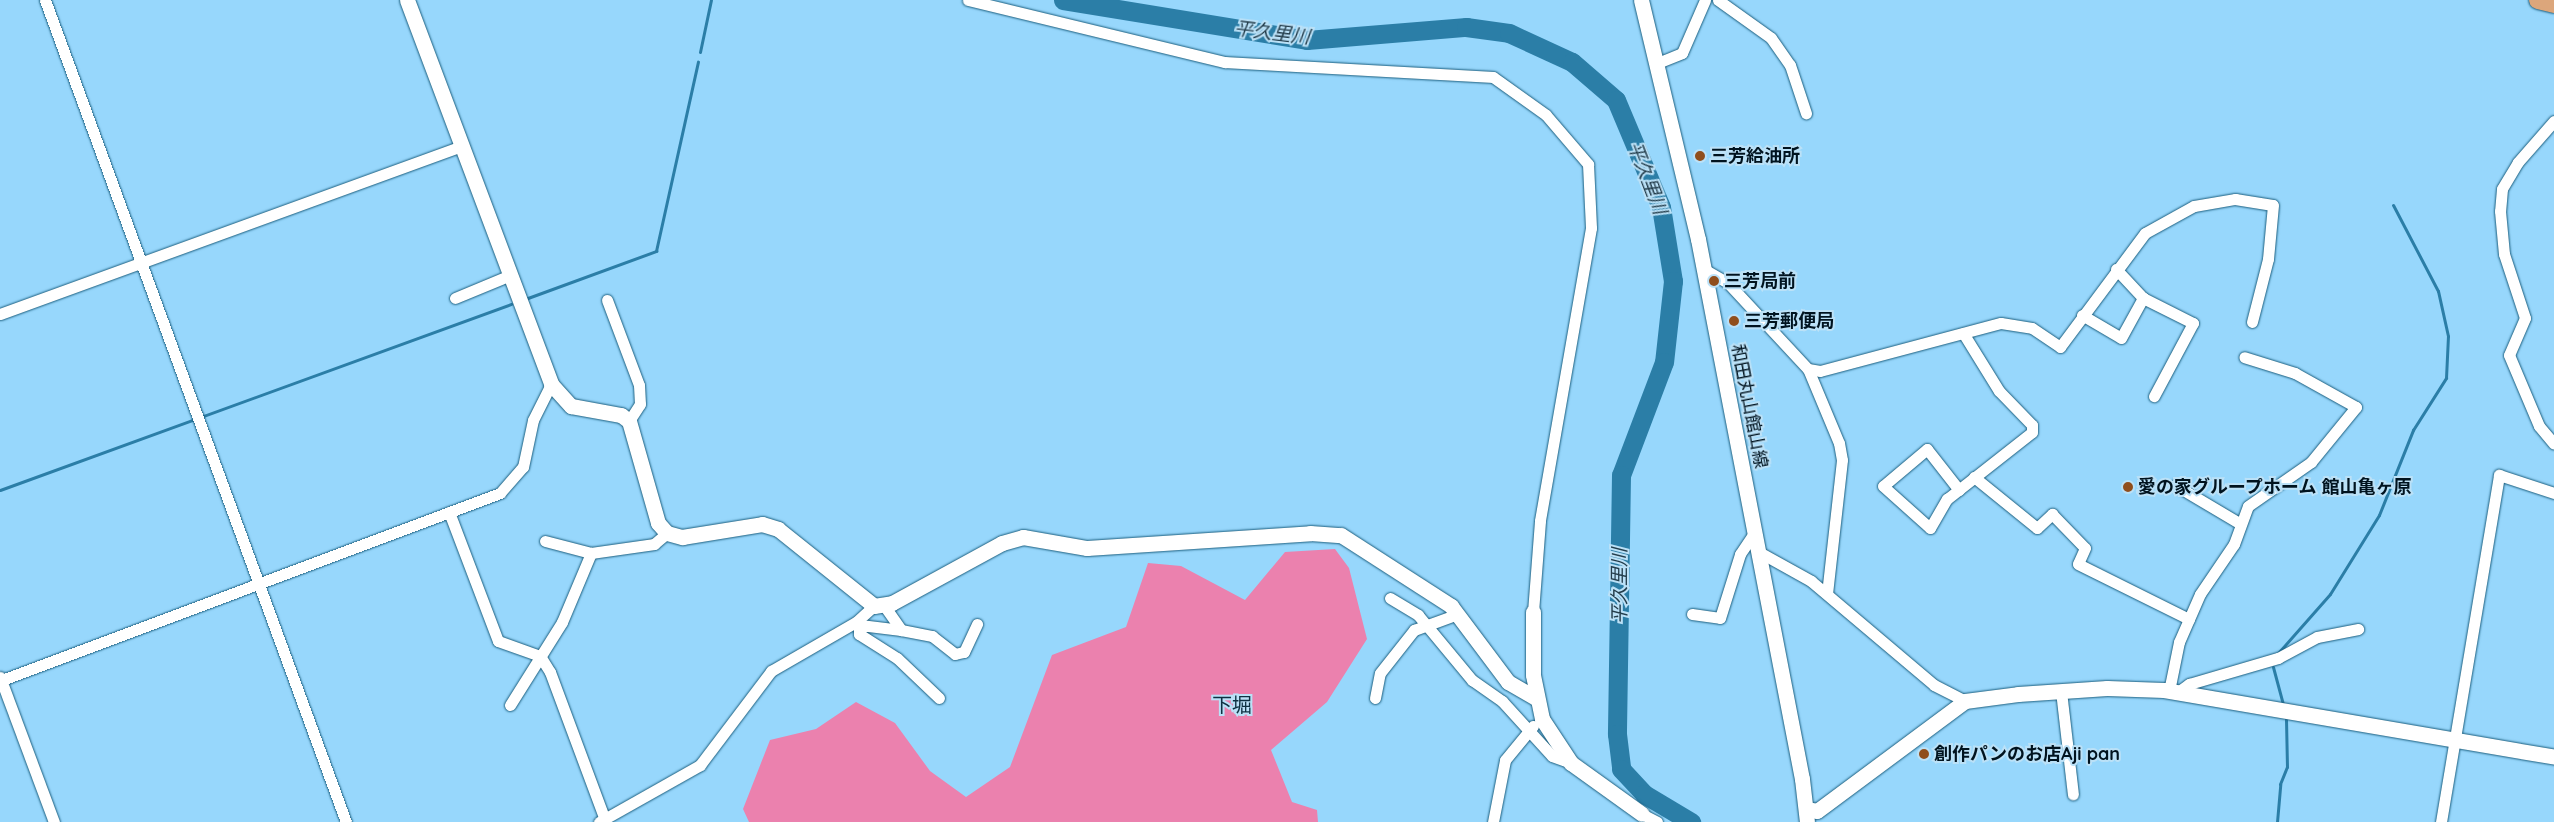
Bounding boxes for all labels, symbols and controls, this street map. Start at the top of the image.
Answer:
water label: 平久里川 [1233,17,1311,49]
water label: 平久里川 [1623,138,1671,218]
place label: 三芳給油所 [1710,145,1800,167]
marker: 三芳給油所 [1694,150,1706,162]
place label: 三芳局前 [1724,270,1796,292]
marker: 三芳局前 [1708,275,1720,287]
place label: 三芳郵便局 [1744,310,1834,332]
marker: 三芳郵便局 [1728,315,1740,327]
street label: 和田丸山館山線 [1726,342,1772,470]
place label: 愛の家グループホーム 館山亀ヶ原 [2138,476,2413,498]
marker: 愛の家グループホーム 館山亀ヶ原 [2122,481,2134,493]
water label: 平久里川 [1609,548,1631,624]
district label: 下堀 [1212,692,1252,716]
place label: 創作パンのお店Aji pan [1934,743,2119,765]
marker: 創作パンのお店Aji pan [1918,748,1930,760]

